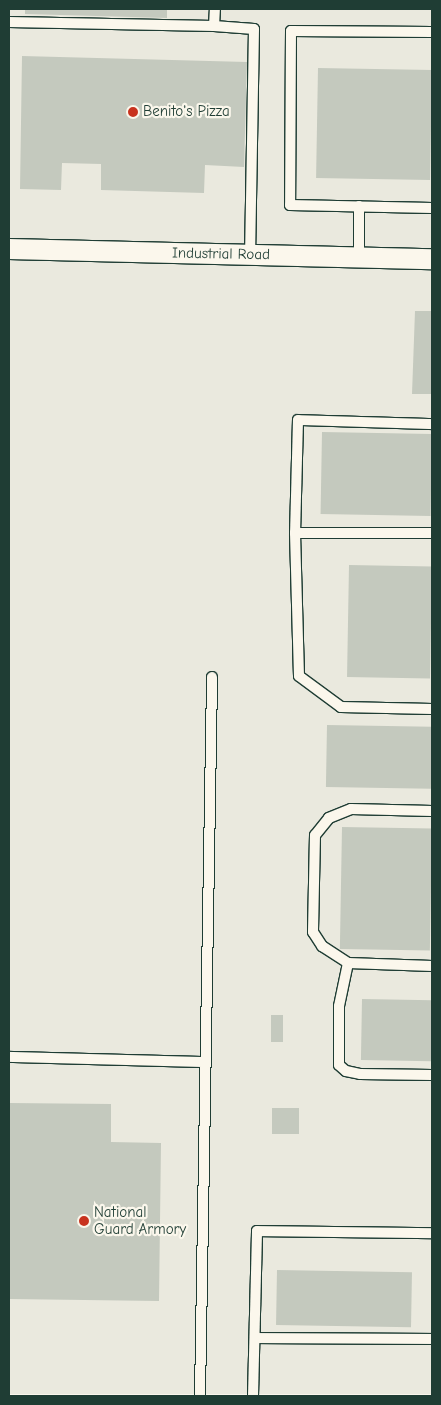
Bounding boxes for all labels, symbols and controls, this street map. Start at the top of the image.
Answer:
place label: Benito's Pizza [143,103,230,121]
marker: Benito's Pizza [127,106,139,118]
street label: Industrial Road [172,244,270,264]
place label: National Guard Armory [94,1203,186,1238]
marker: National Guard Armory [78,1215,90,1227]

